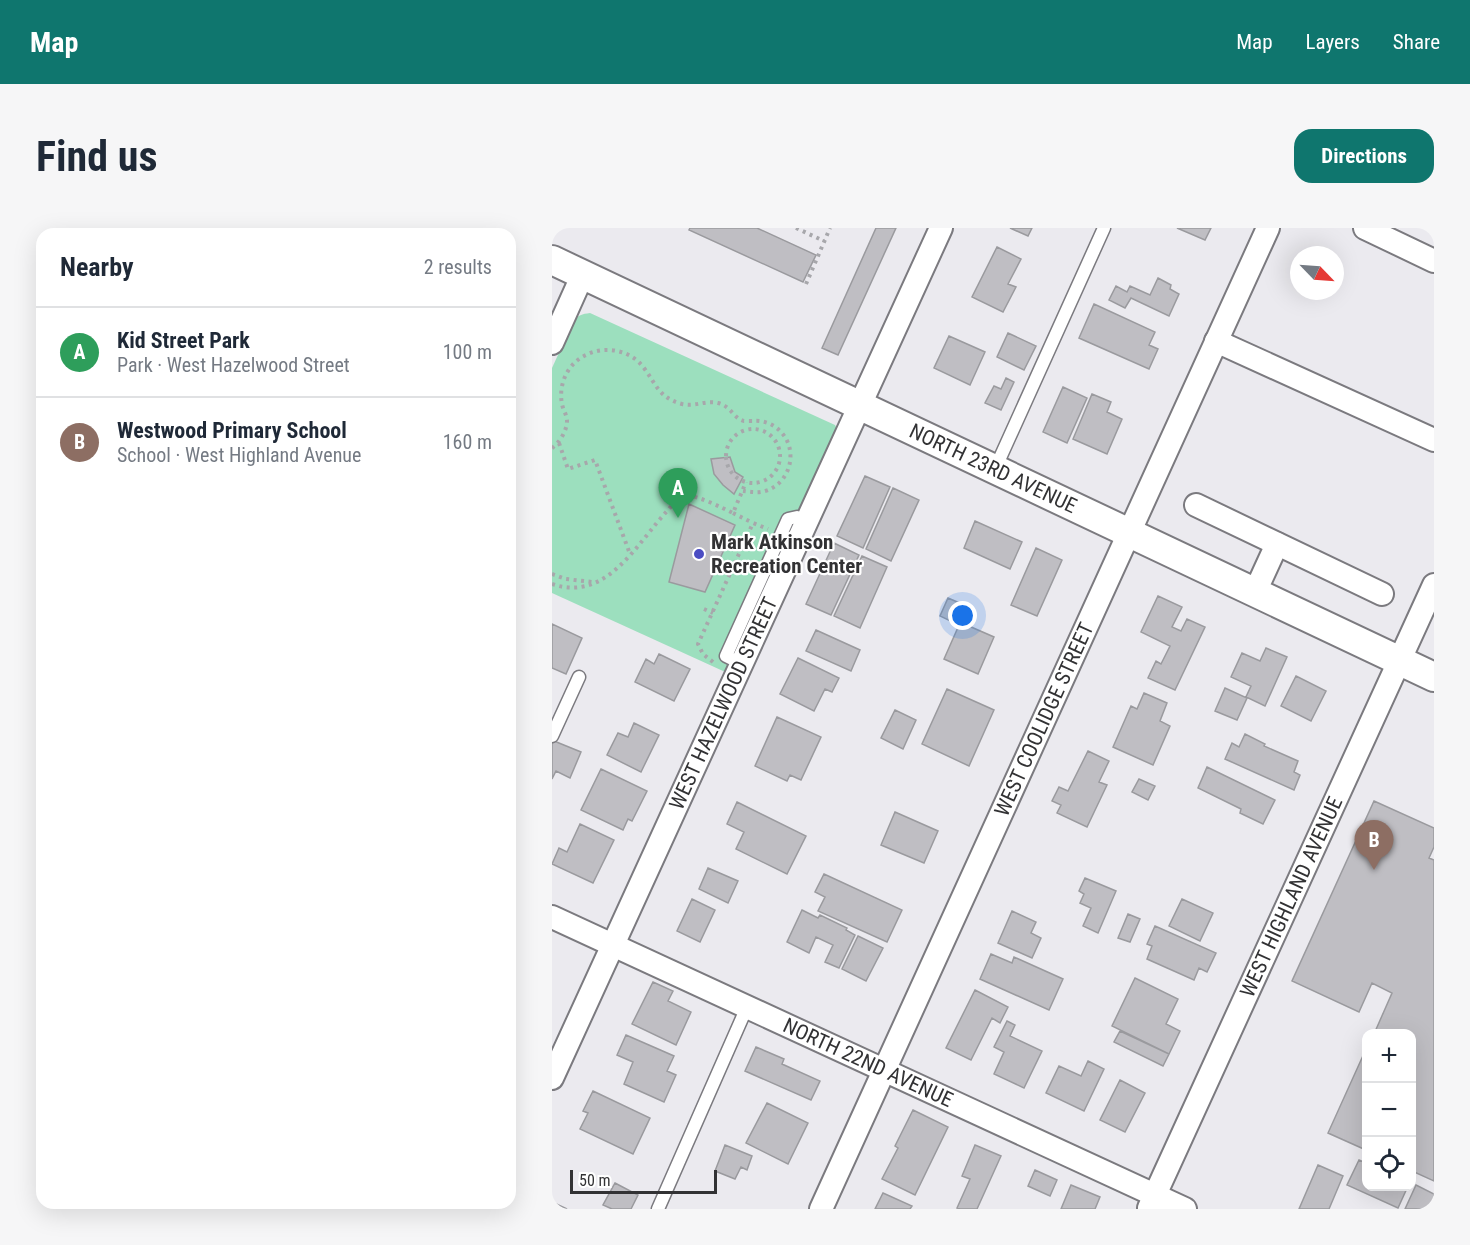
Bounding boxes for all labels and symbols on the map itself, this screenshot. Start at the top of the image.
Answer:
north arrow [1290,246,1344,300]
street label: NORTH 23RD AVENUE [906,419,1081,518]
pin: A [658,468,698,518]
place label: Mark Atkinson Recreation Center [711,530,862,578]
marker: Mark Atkinson Recreation Center [692,547,706,561]
street label: WEST HAZELWOOD STREET [664,593,782,813]
your location [948,601,977,630]
street label: WEST COOLIDGE STREET [990,619,1099,820]
street label: WEST HIGHLAND AVENUE [1235,793,1347,1001]
pin: B [1354,820,1394,870]
street label: NORTH 22ND AVENUE [779,1013,957,1112]
scale bar [570,1167,717,1194]

